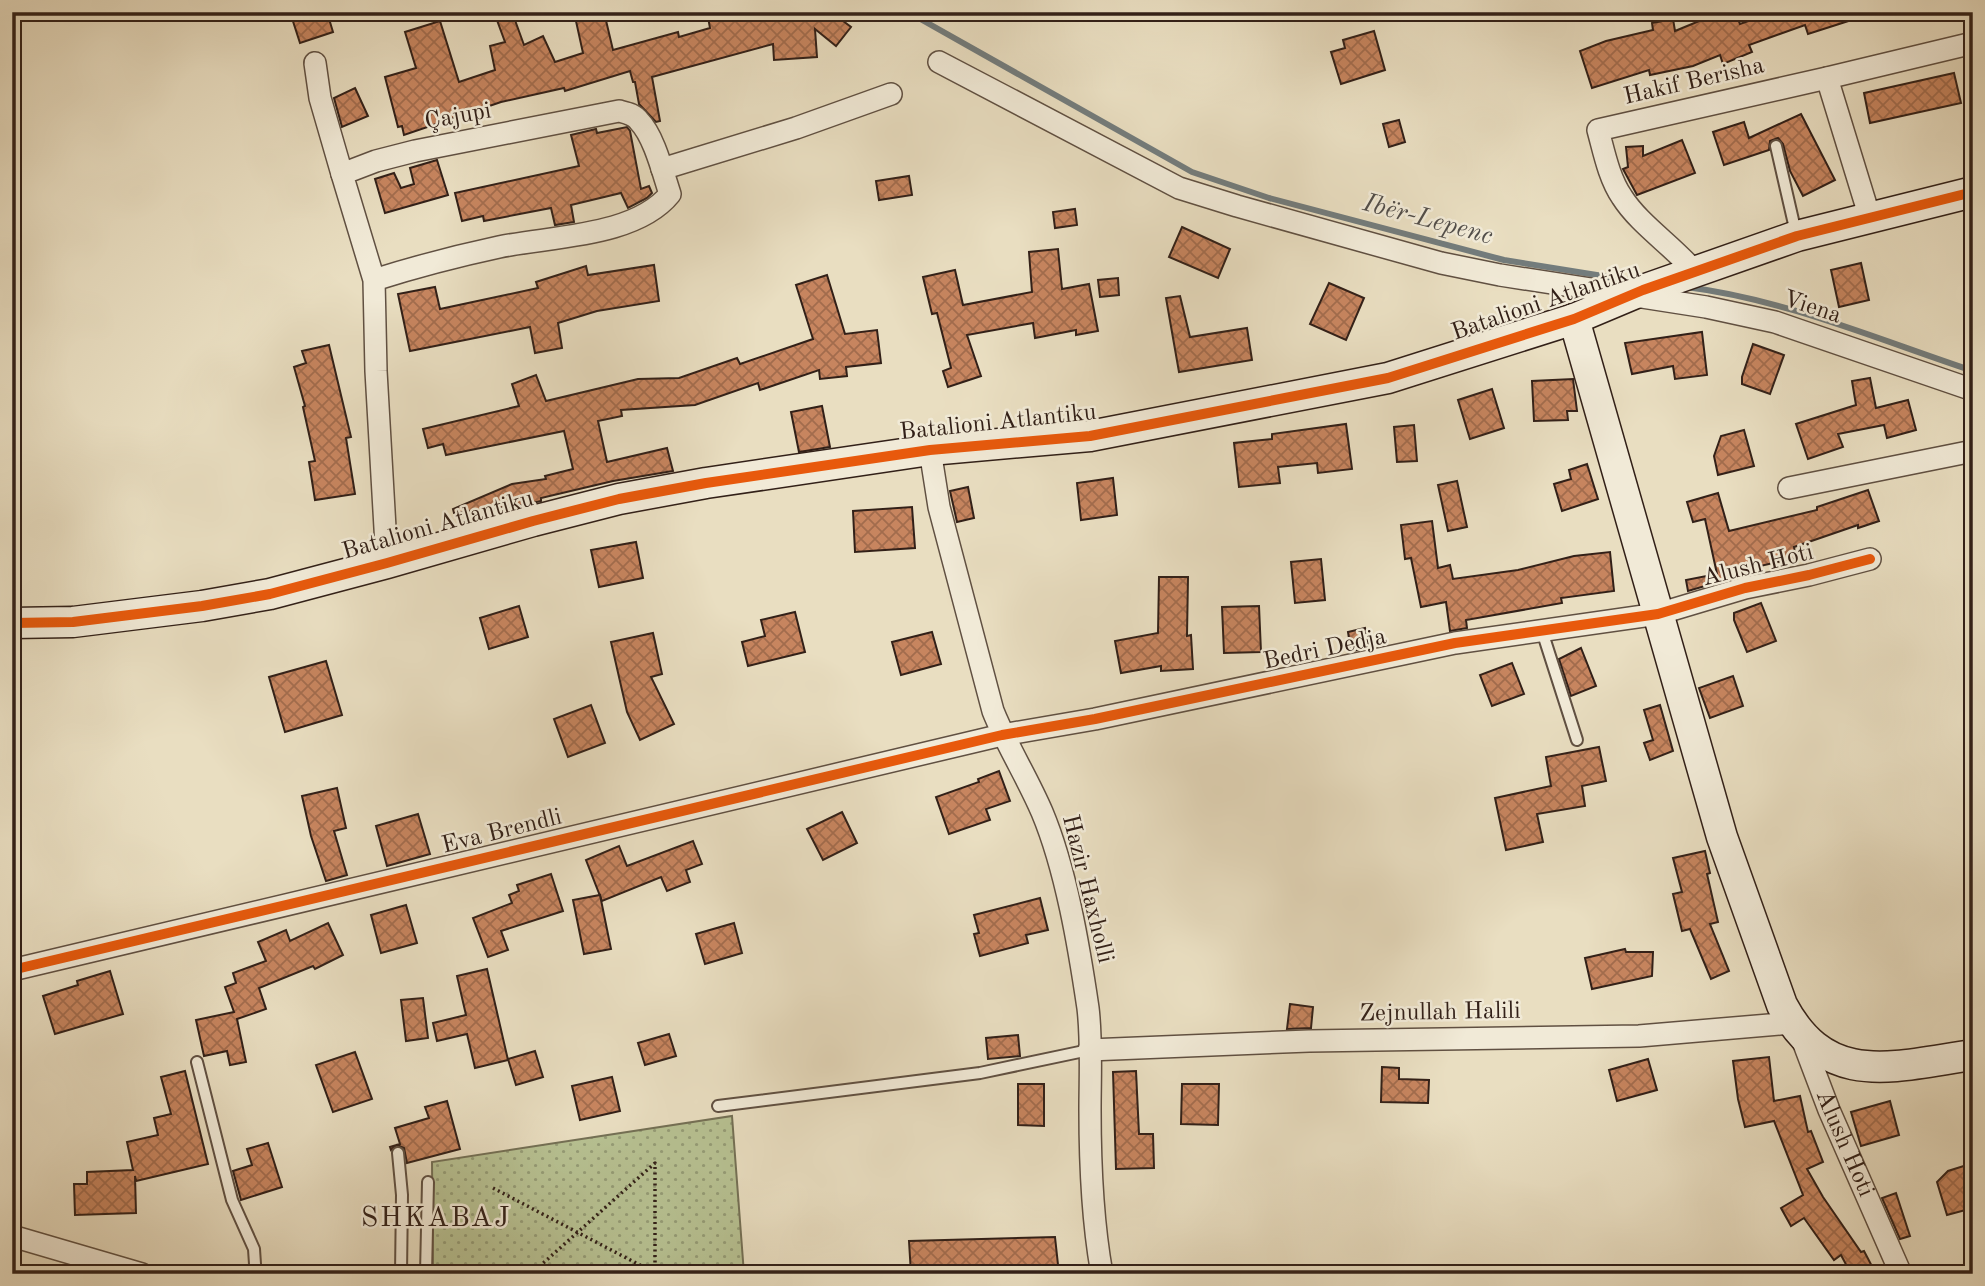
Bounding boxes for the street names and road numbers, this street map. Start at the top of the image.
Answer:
street label: Hakif Berisha [1621,54,1767,110]
street label: Çajupi [423,99,493,135]
street label: Batalioni Atlantiku [1449,258,1644,346]
street label: Viena [1780,287,1844,329]
street label: Batalioni Atlantiku [898,401,1098,445]
street label: Batalioni Atlantiku [340,487,537,565]
street label: Alush Hoti [1700,541,1816,591]
street label: Bedri Dedja [1261,625,1389,675]
street label: Eva Brendli [439,805,565,859]
street label: Hazir Haxholli [1057,812,1117,966]
street label: Zejnullah Halili [1359,1000,1521,1026]
street label: Alush Hoti [1811,1087,1878,1201]

